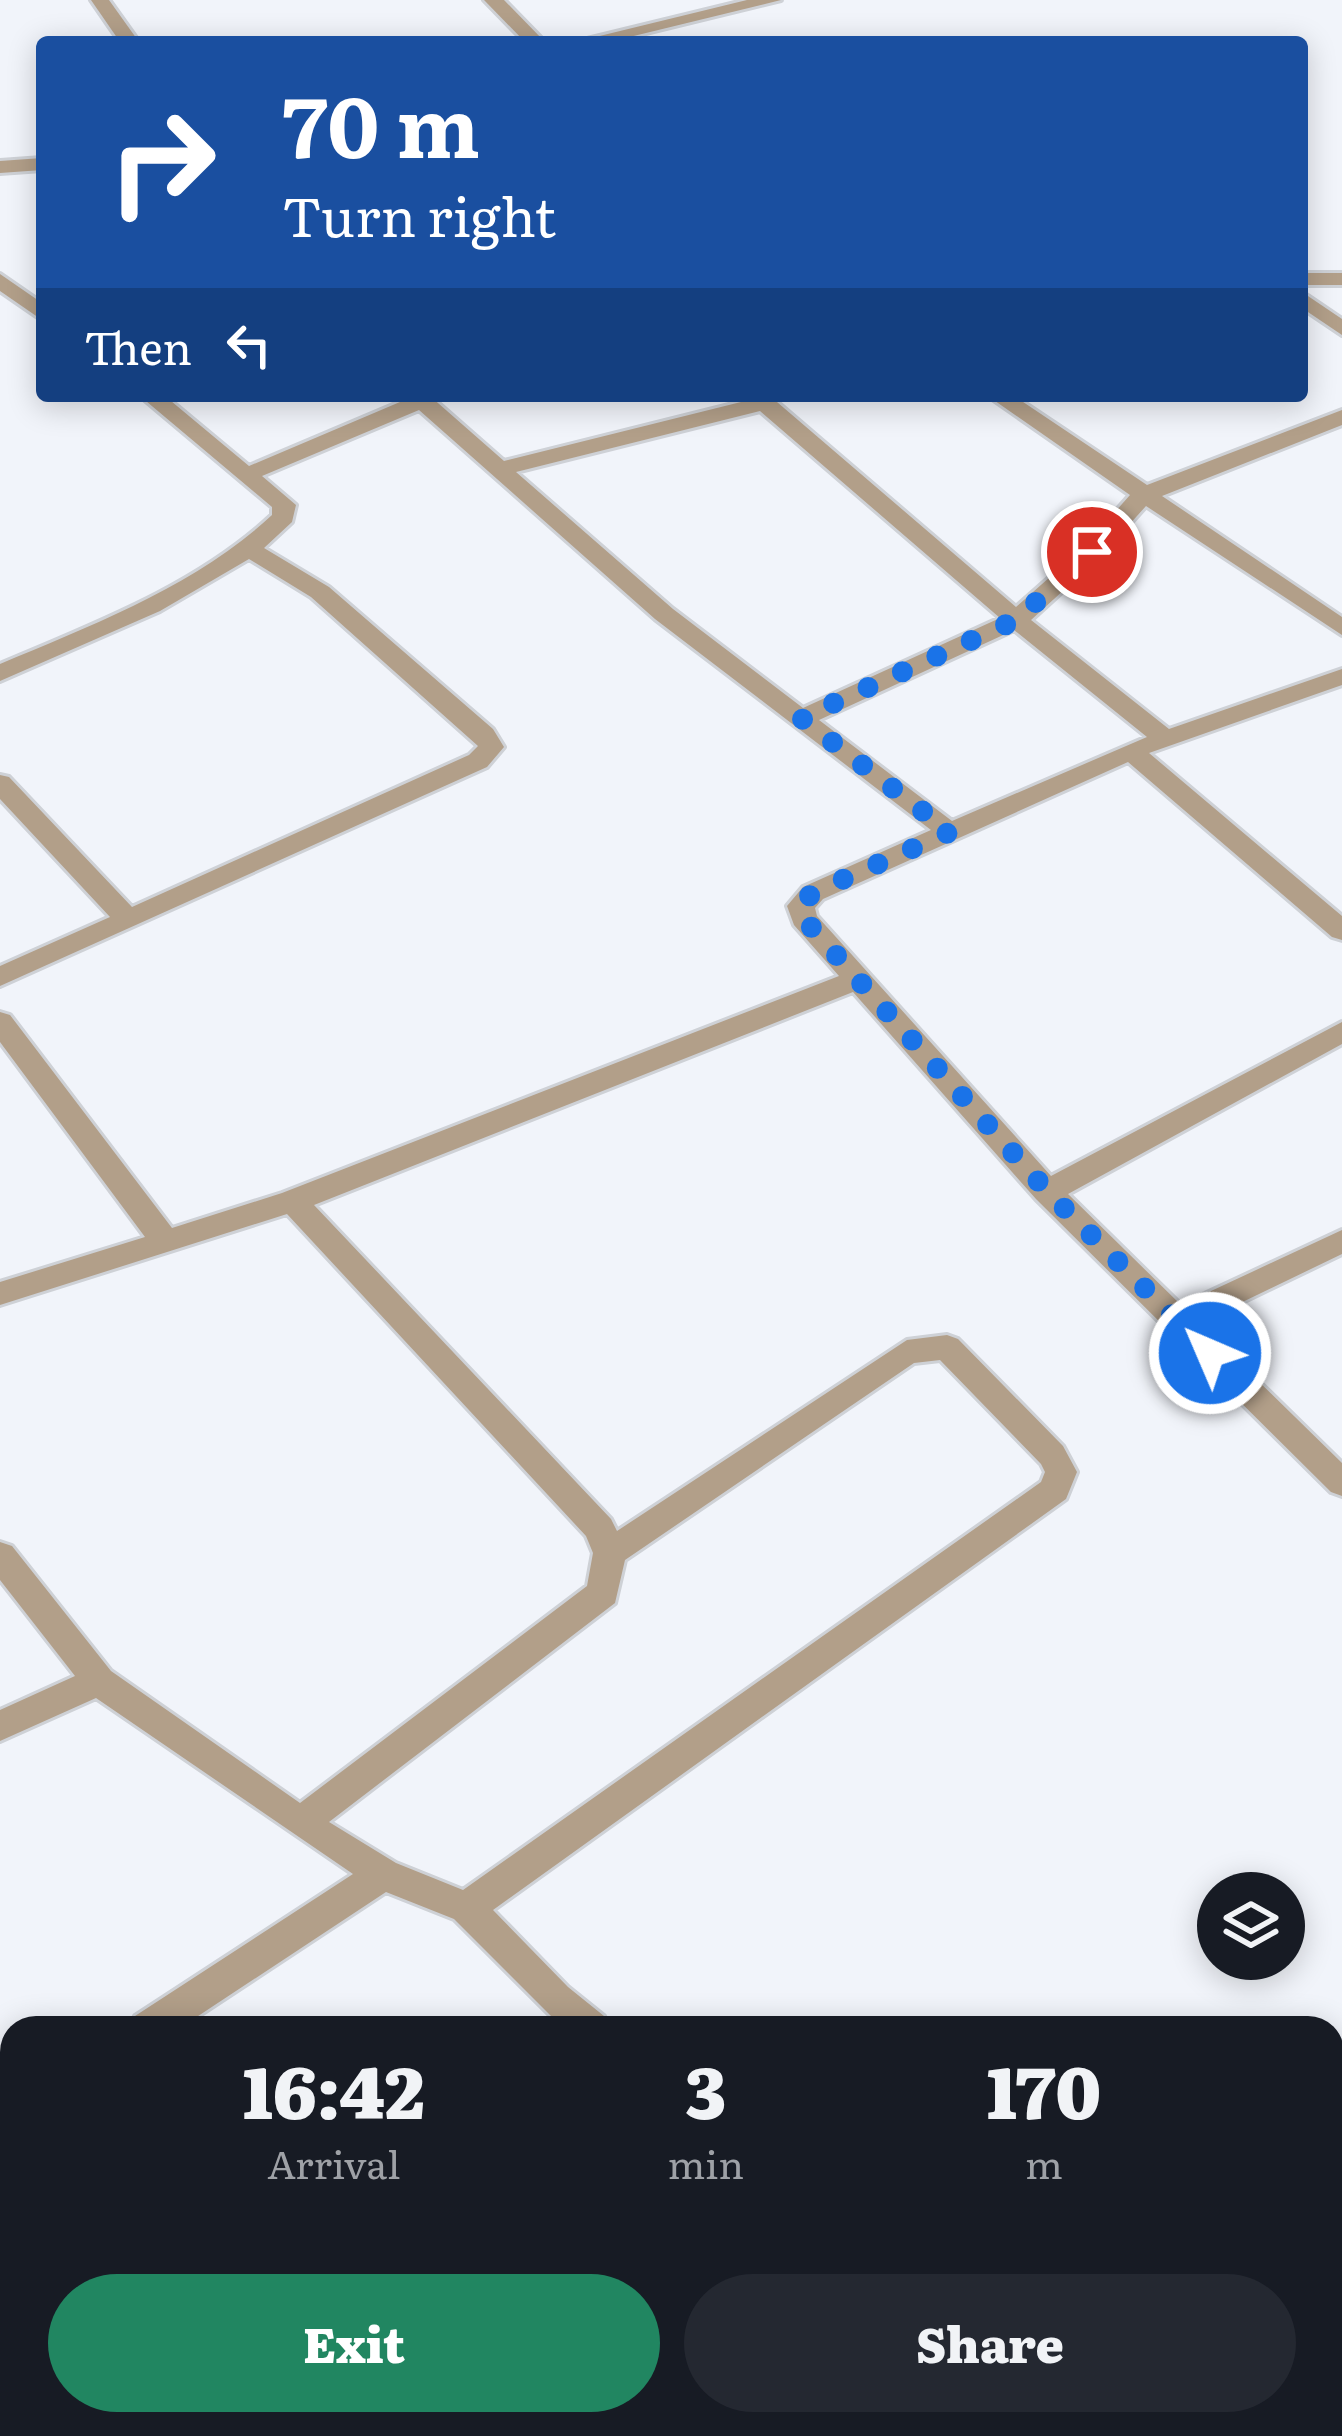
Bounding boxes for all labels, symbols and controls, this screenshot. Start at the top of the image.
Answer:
text: 70 m [282,59,480,184]
icon: right [84,84,240,240]
text: Turn right [282,173,556,254]
text: Then [84,312,192,379]
icon: left [216,312,282,378]
pin [1041,501,1143,603]
icon: arrive [1059,519,1125,585]
position arrow [1147,1290,1273,1416]
map controls [1197,1872,1305,1980]
button: layers [1197,1872,1305,1980]
text: 16:42 [243,2034,425,2141]
text: 3 [685,2034,726,2141]
text: 170 [987,2034,1101,2141]
text: Arrival [267,2133,400,2191]
text: min [667,2133,744,2191]
text: m [1025,2133,1063,2191]
button: Exit [48,2274,660,2412]
button: Share [684,2274,1296,2412]

